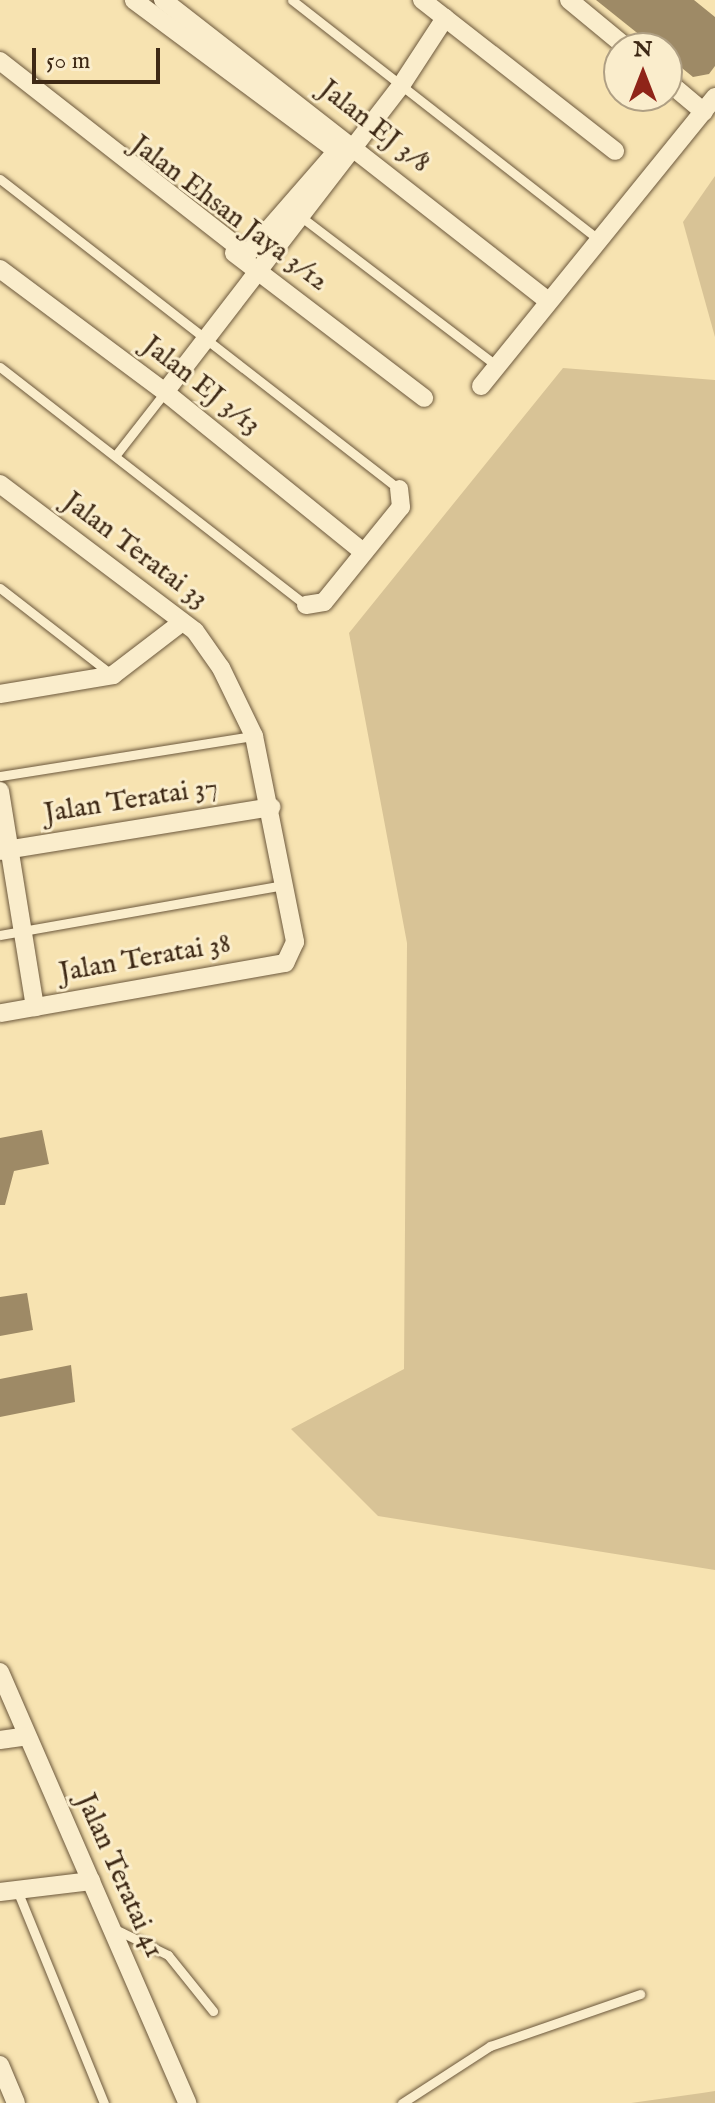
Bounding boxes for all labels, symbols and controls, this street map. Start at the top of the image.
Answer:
scale bar [36,32,164,82]
north arrow [603,32,683,112]
text: N [633,36,653,64]
text: 50 m [46,46,90,77]
street label: Jalan EJ 3/8 [312,73,436,181]
street label: Jalan Ehsan Jaya 3/12 [124,129,334,299]
street label: Jalan EJ 3/13 [135,329,267,443]
street label: Jalan Teratai 33 [56,486,214,616]
street label: Jalan Teratai 37 [42,771,220,831]
street label: Jalan Teratai 38 [57,927,233,991]
street label: Jalan Teratai 41 [68,1789,170,1963]

